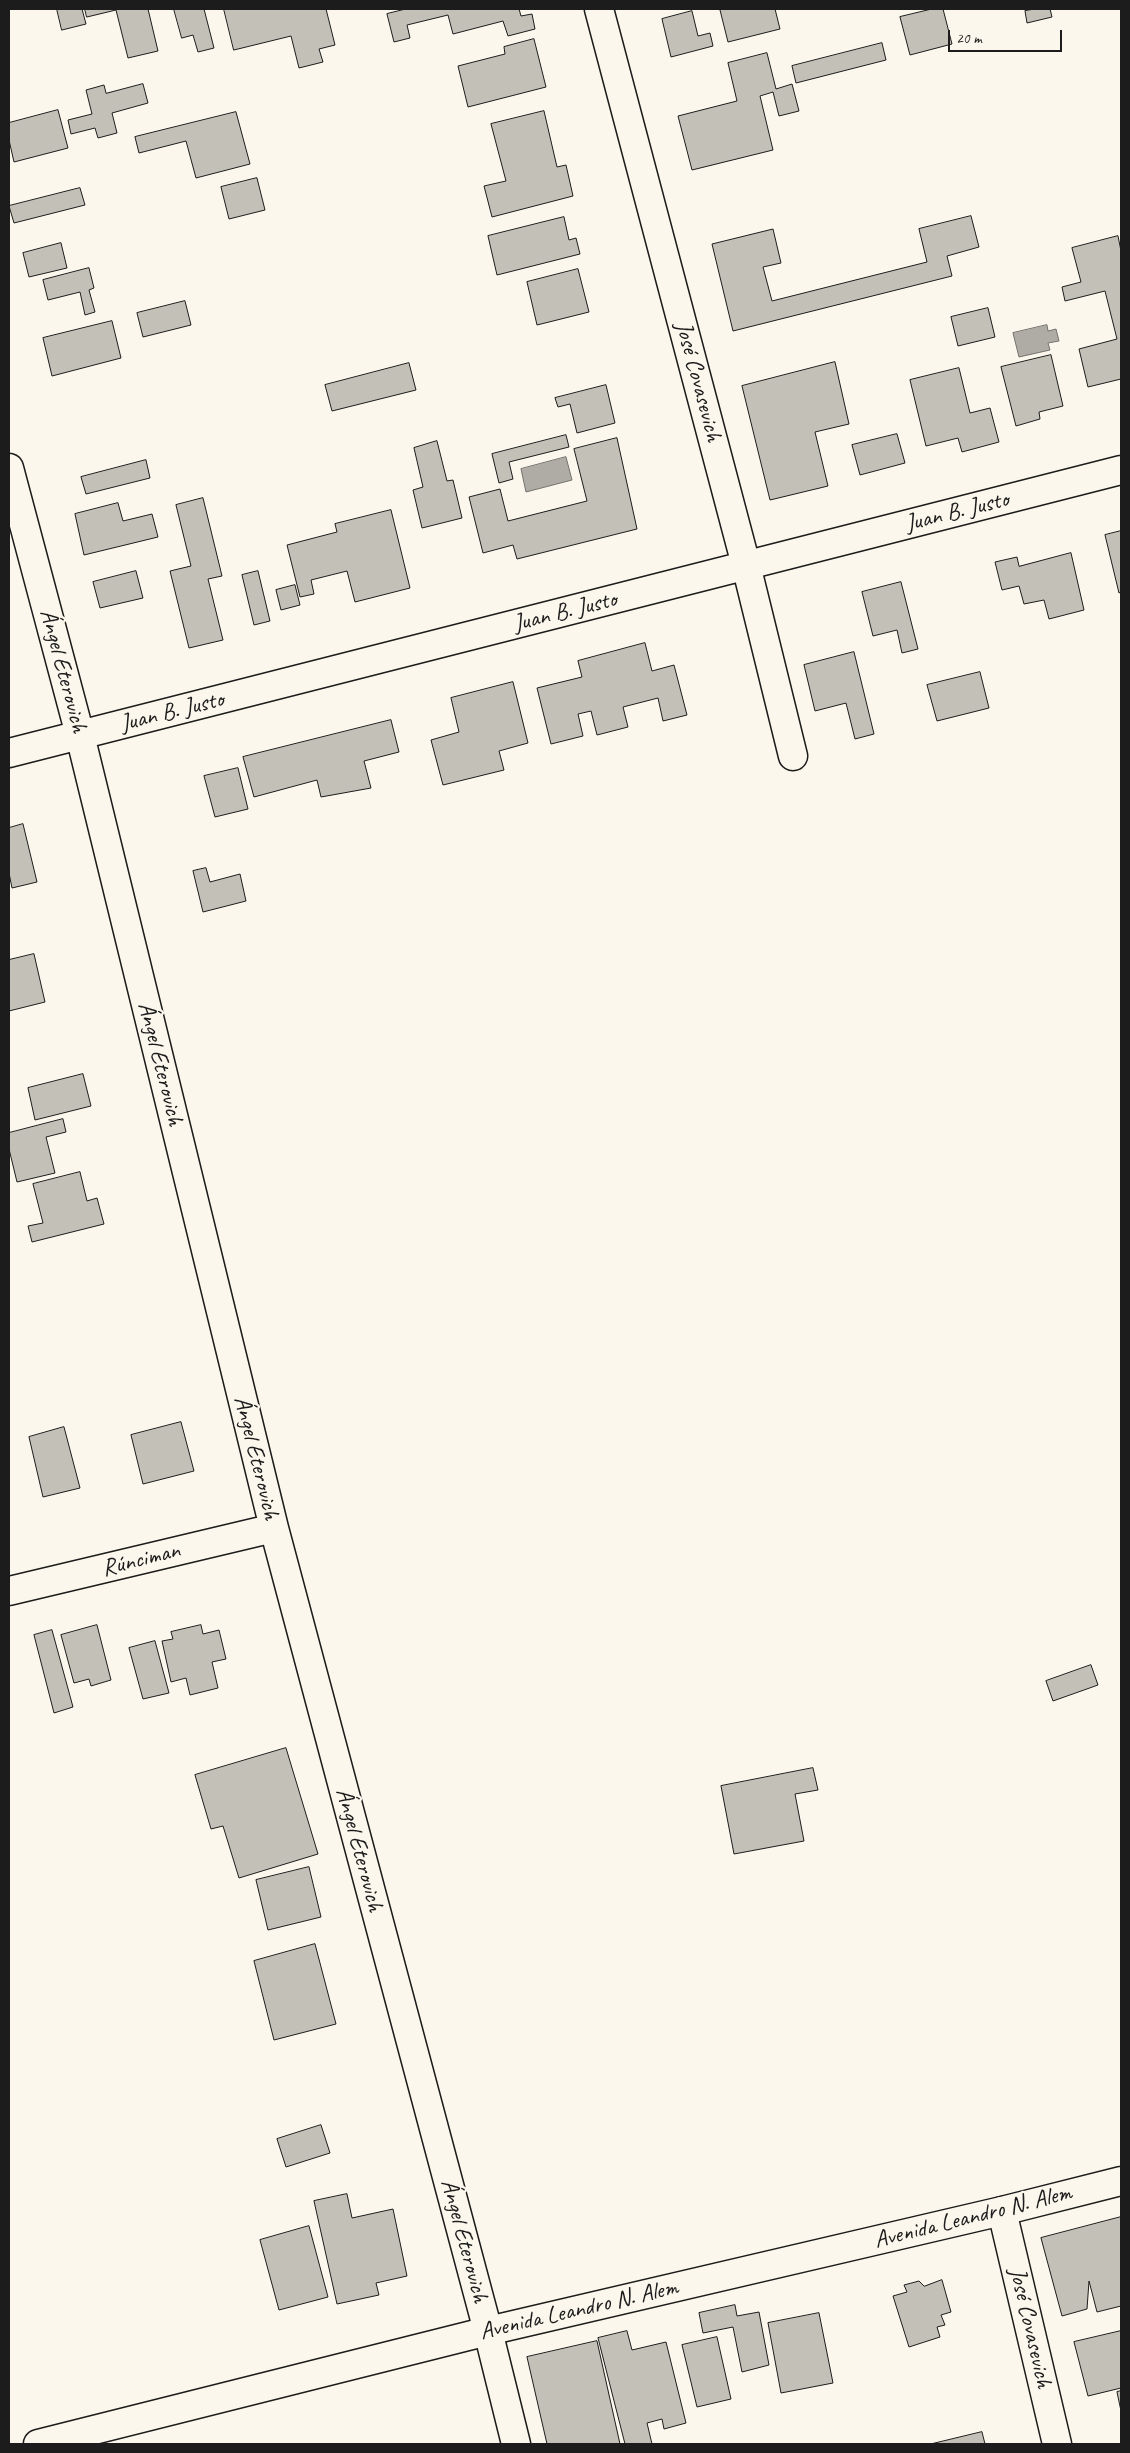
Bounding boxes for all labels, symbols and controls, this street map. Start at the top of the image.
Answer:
scale bar [950,20,1064,52]
text: 20 m [956,29,982,48]
street label: José Covasevich [668,319,728,445]
street label: Juan B. Justo [902,485,1012,539]
street label: Juan B. Justo [510,585,620,639]
street label: Ángel Eterovich [33,606,93,736]
street label: Juan B. Justo [117,685,227,739]
street label: Ángel Eterovich [131,999,189,1129]
street label: Ángel Eterovich [227,1393,285,1523]
street label: Rúnciman [99,1536,183,1584]
street label: Ángel Eterovich [329,1785,389,1915]
street label: Ángel Eterovich [434,2176,494,2306]
street label: Avenida Leandro N. Alem [871,2179,1075,2255]
street label: José Covasevich [1002,2265,1058,2391]
street label: Avenida Leandro N. Alem [477,2273,681,2347]

